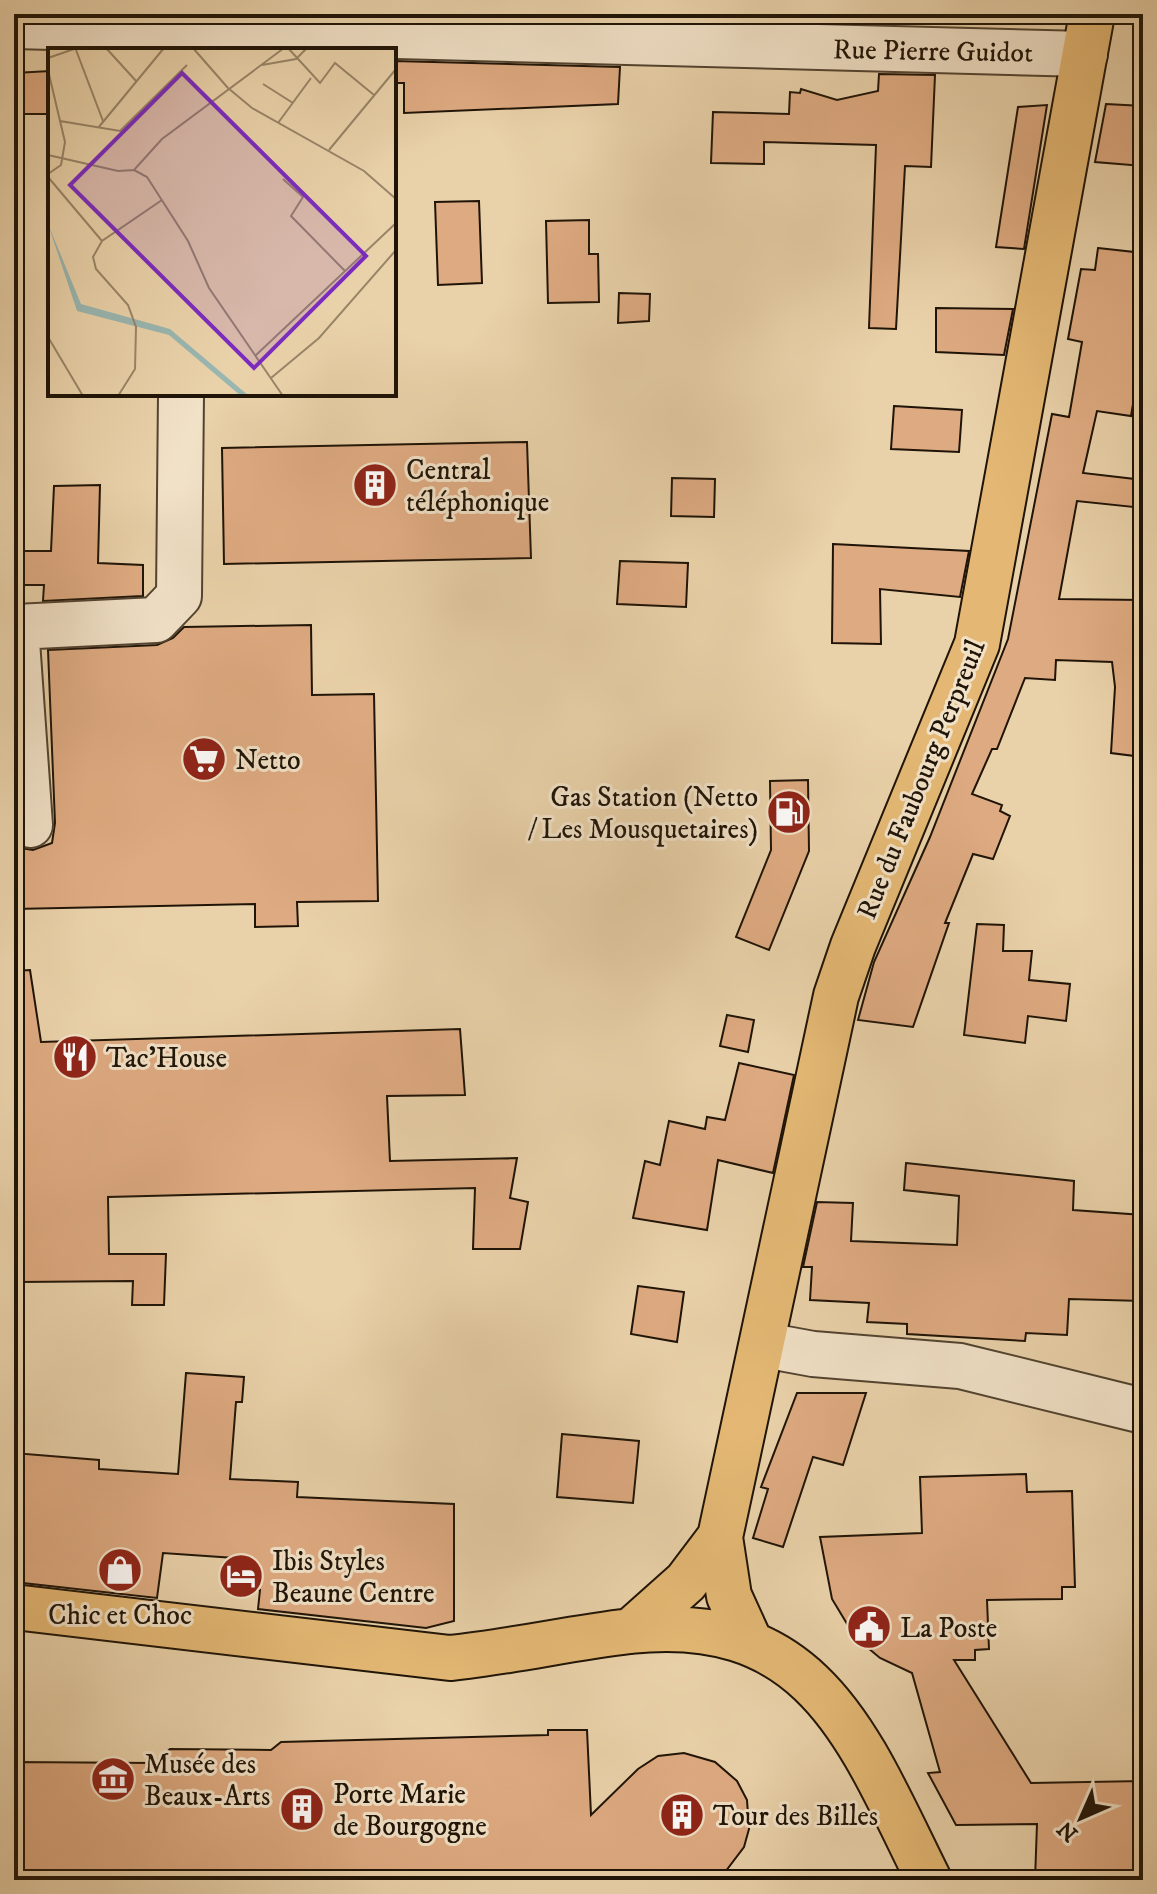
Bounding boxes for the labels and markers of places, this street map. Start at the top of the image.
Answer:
place label: Central téléphonique [406,453,549,520]
building icon: Central téléphonique [351,461,399,509]
supermarket icon: Netto [180,735,228,783]
place label: Netto [235,743,301,778]
place label: Gas Station (Netto / Les Mousquetaires) [528,780,758,847]
fuel station icon: Gas Station (Netto / Les Mousquetaires) [765,788,813,836]
restaurant icon: Tac'House [51,1033,99,1081]
place label: Tac'House [106,1041,227,1076]
place label: Ibis Styles Beaune Centre [272,1544,435,1611]
shop icon: Chic et Choc [96,1546,144,1594]
hotel icon: Ibis Styles Beaune Centre [217,1552,265,1600]
place label: Chic et Choc [48,1598,192,1633]
public building icon: La Poste [845,1603,893,1651]
place label: La Poste [900,1611,997,1646]
place label: Musée des Beaux-Arts [144,1747,270,1814]
museum icon: Musée des Beaux-Arts [89,1755,137,1803]
place label: Porte Marie de Bourgogne [333,1777,487,1844]
building icon: Porte Marie de Bourgogne [278,1785,326,1833]
building icon: Tour des Billes [658,1791,706,1839]
place label: Tour des Billes [713,1799,878,1834]

